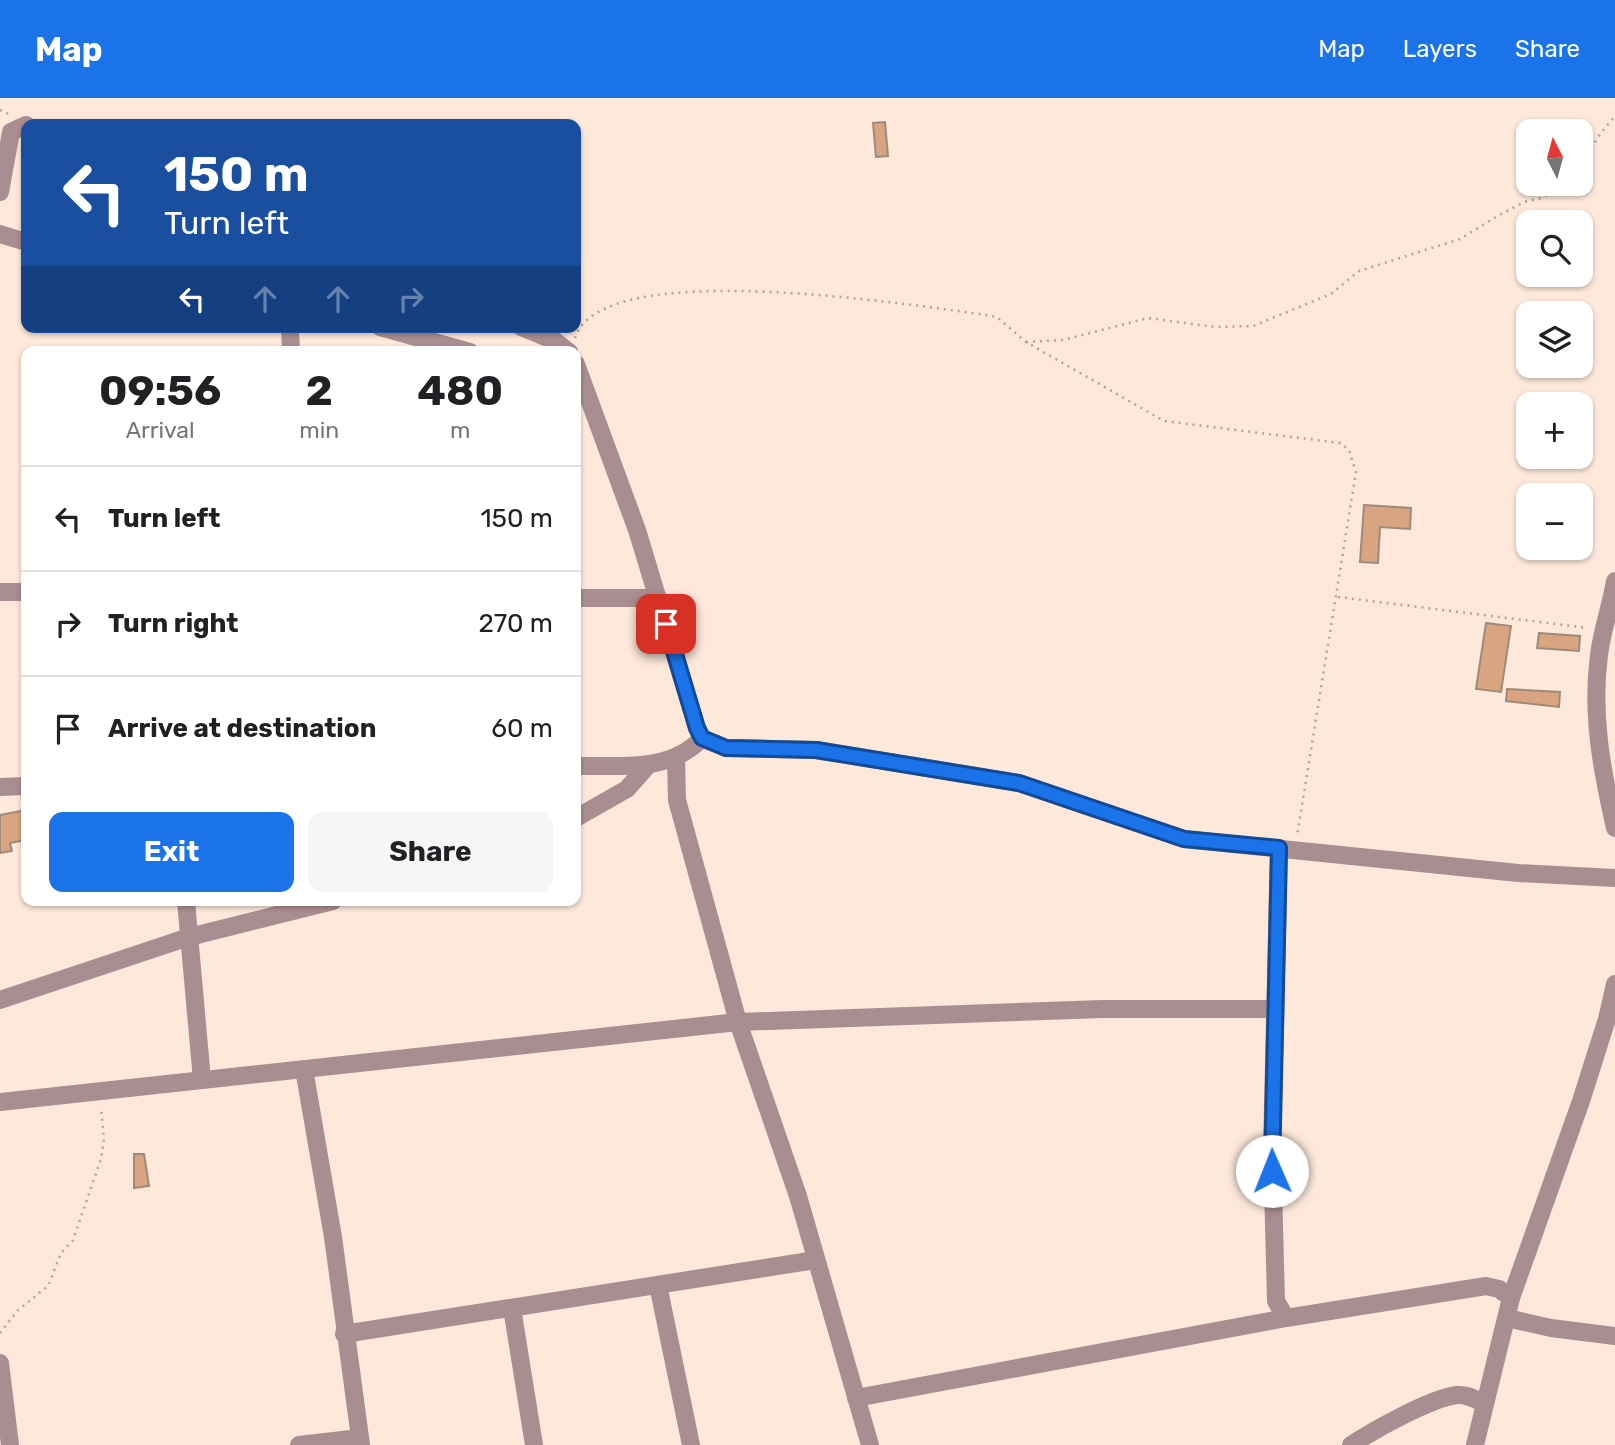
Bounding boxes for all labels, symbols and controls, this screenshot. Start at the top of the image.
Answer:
text: Map [35,30,103,69]
text: Map [1318,35,1365,63]
text: Layers [1403,35,1477,63]
text: Share [1515,35,1580,63]
north arrow [1516,119,1592,196]
map controls [1516,119,1593,560]
text: 150 m [164,145,309,203]
icon: left [49,147,140,238]
text: Turn left [164,204,289,242]
button: search [1516,210,1593,287]
icon: left [173,280,211,318]
icon: ahead [246,280,284,318]
icon: ahead [319,280,357,318]
icon: right [392,280,430,318]
button: layers [1516,301,1593,378]
text: 09:56 [99,366,221,416]
text: 2 [306,366,333,416]
text: 480 [417,366,503,416]
button: + [1516,392,1593,469]
text: Arrival [126,416,195,444]
text: min [299,416,339,444]
text: m [450,416,470,444]
button: − [1516,483,1593,560]
icon: left [49,500,87,538]
text: Turn left [108,503,220,534]
text: 150 m [480,503,553,534]
pin [636,594,696,654]
icon: right [49,605,87,643]
icon: arrive [647,605,685,643]
text: Turn right [108,608,238,639]
text: 270 m [478,608,553,639]
icon: arrive [49,710,87,748]
text: Arrive at destination [108,713,376,744]
text: 60 m [491,713,553,744]
button: Exit [49,812,294,892]
button: Share [308,812,553,892]
position arrow [1235,1134,1309,1208]

